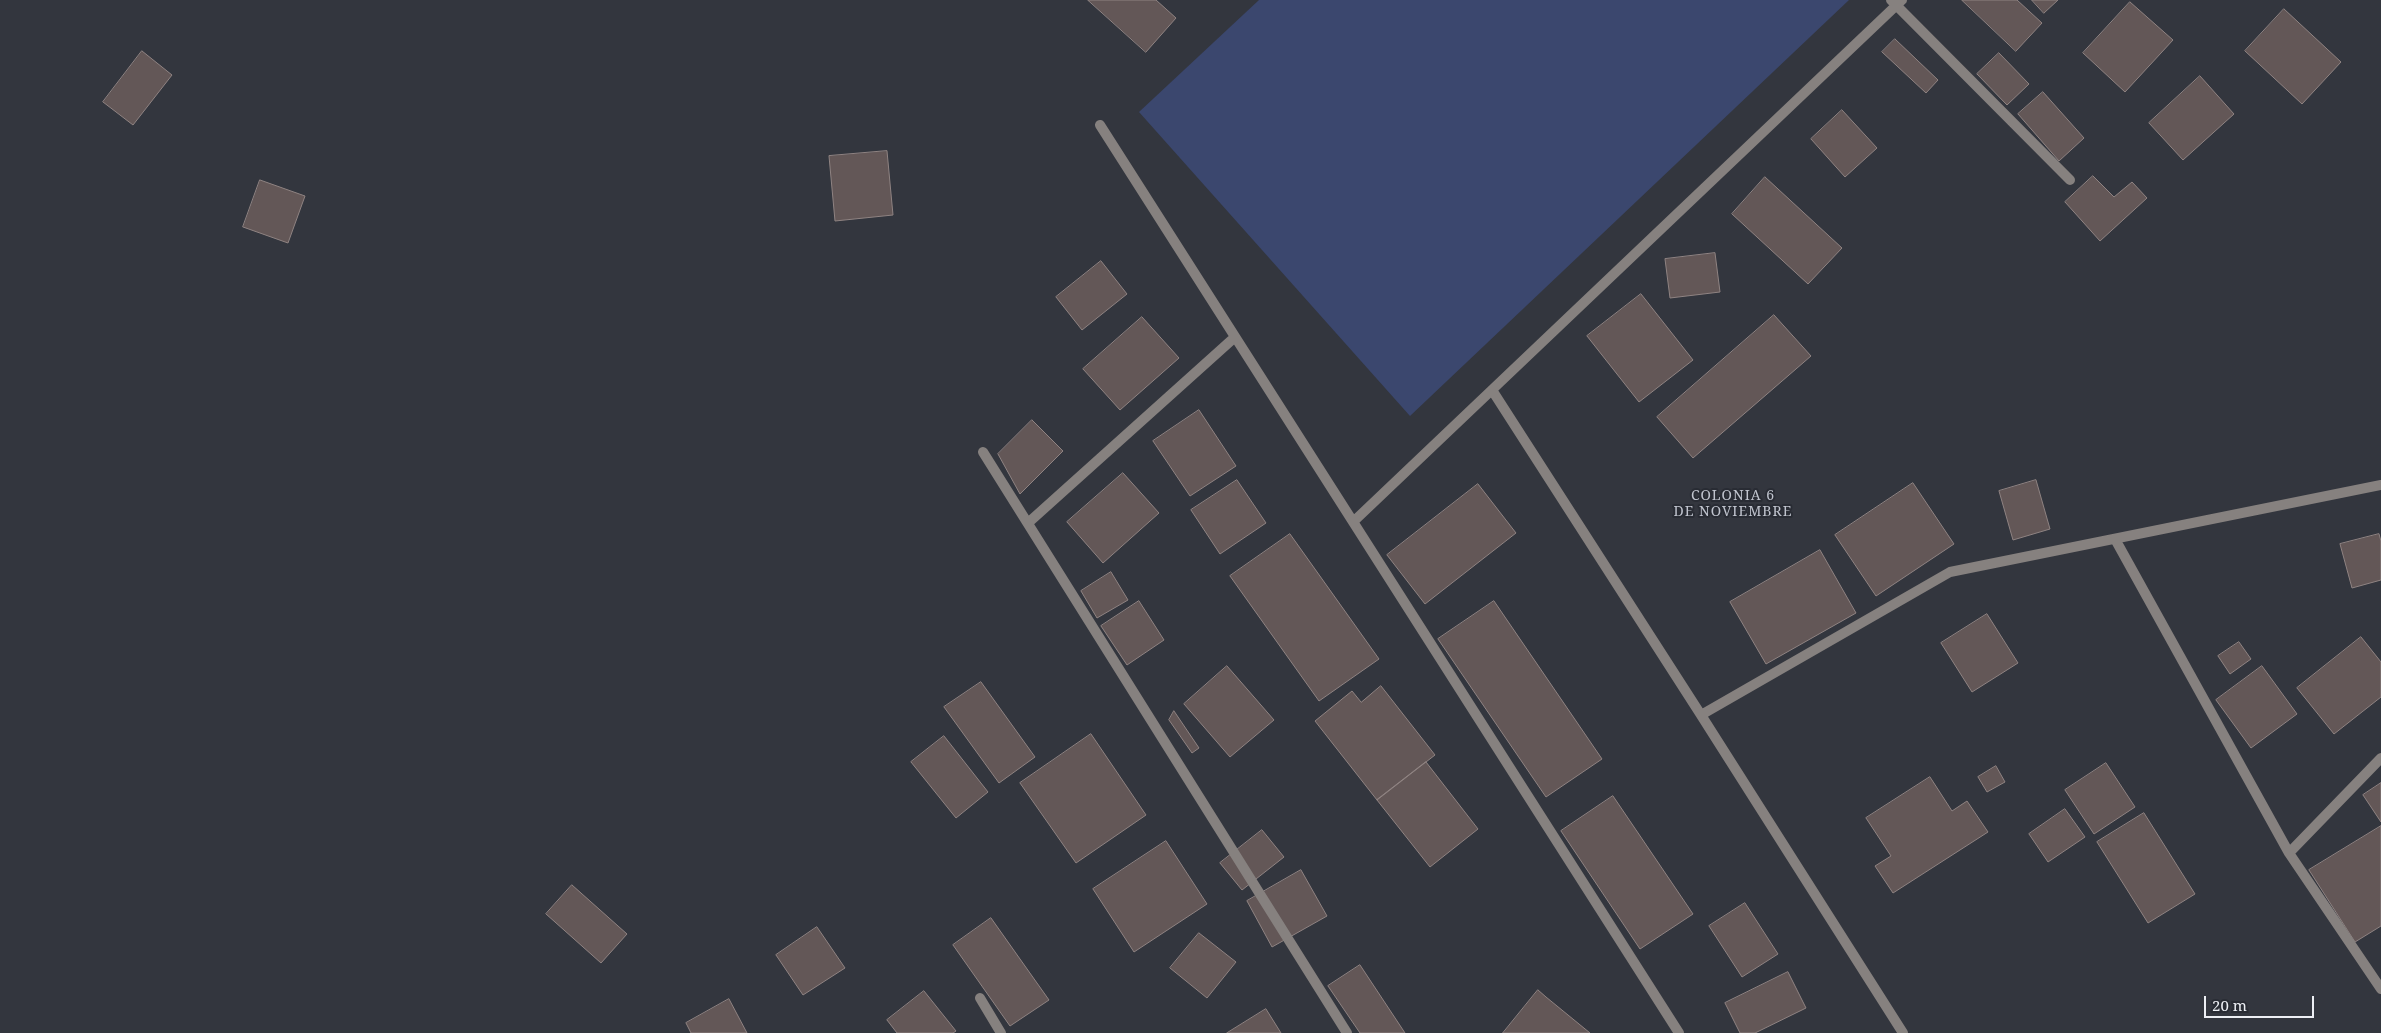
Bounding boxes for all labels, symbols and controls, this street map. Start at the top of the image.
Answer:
district label: COLONIA 6 DE NOVIEMBRE [1672,488,1794,520]
scale bar [2206,986,2316,1018]
text: 20 m [2212,995,2247,1015]

